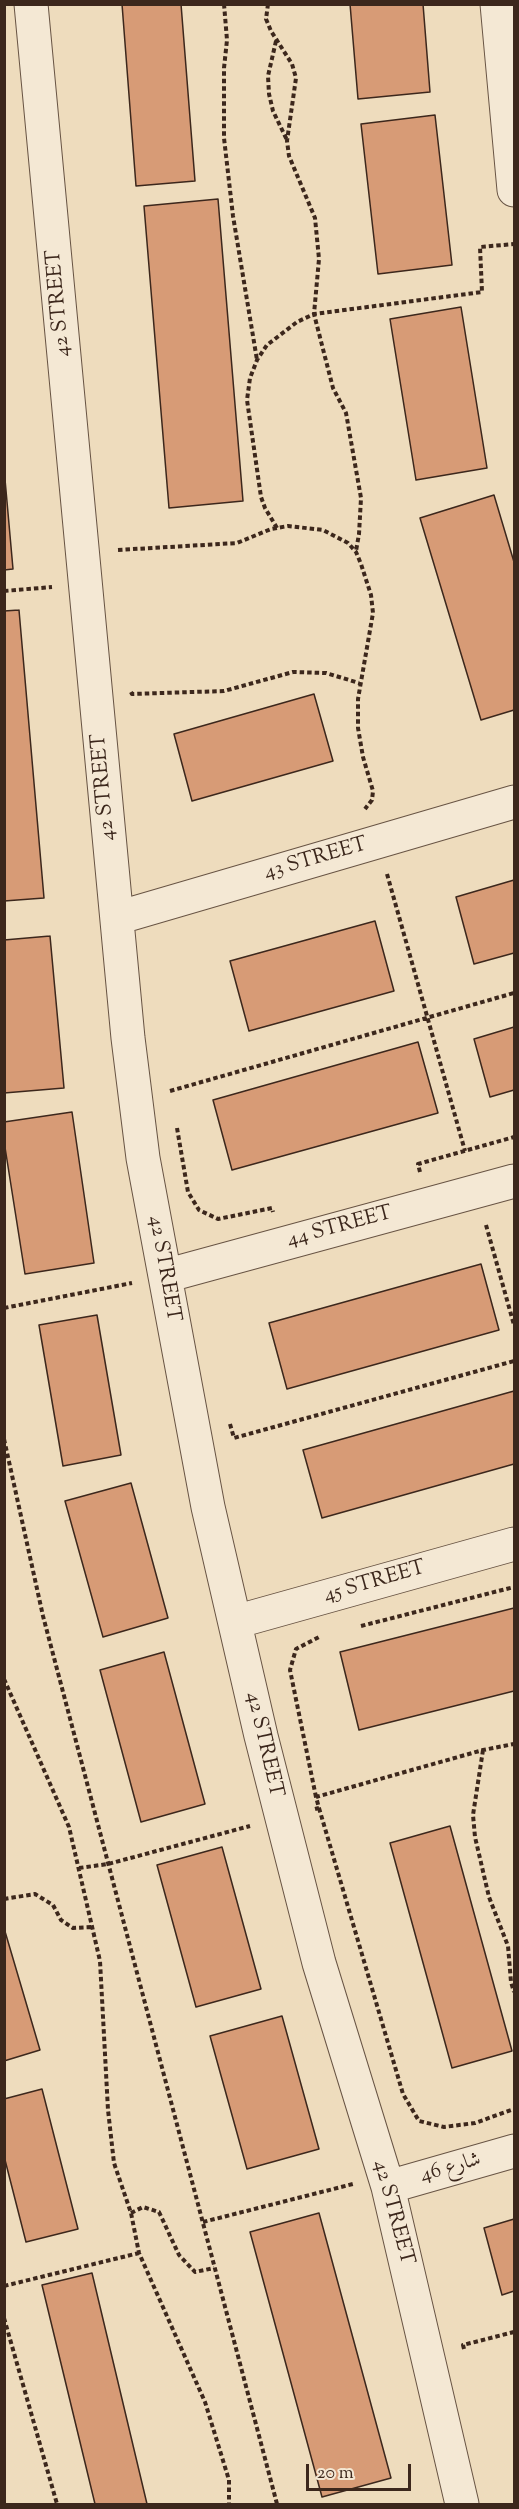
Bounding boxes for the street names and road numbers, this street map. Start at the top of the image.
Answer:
street label: 42 STREET [43,248,77,358]
street label: 42 STREET [88,732,122,842]
street label: 43 STREET [262,833,370,887]
street label: 44 STREET [285,1202,395,1254]
street label: 42 STREET [141,1214,185,1324]
street label: 45 STREET [321,1556,429,1610]
street label: 42 STREET [239,1690,287,1800]
street label: شارع 46 [418,2148,484,2190]
street label: 42 STREET [366,2158,418,2268]

